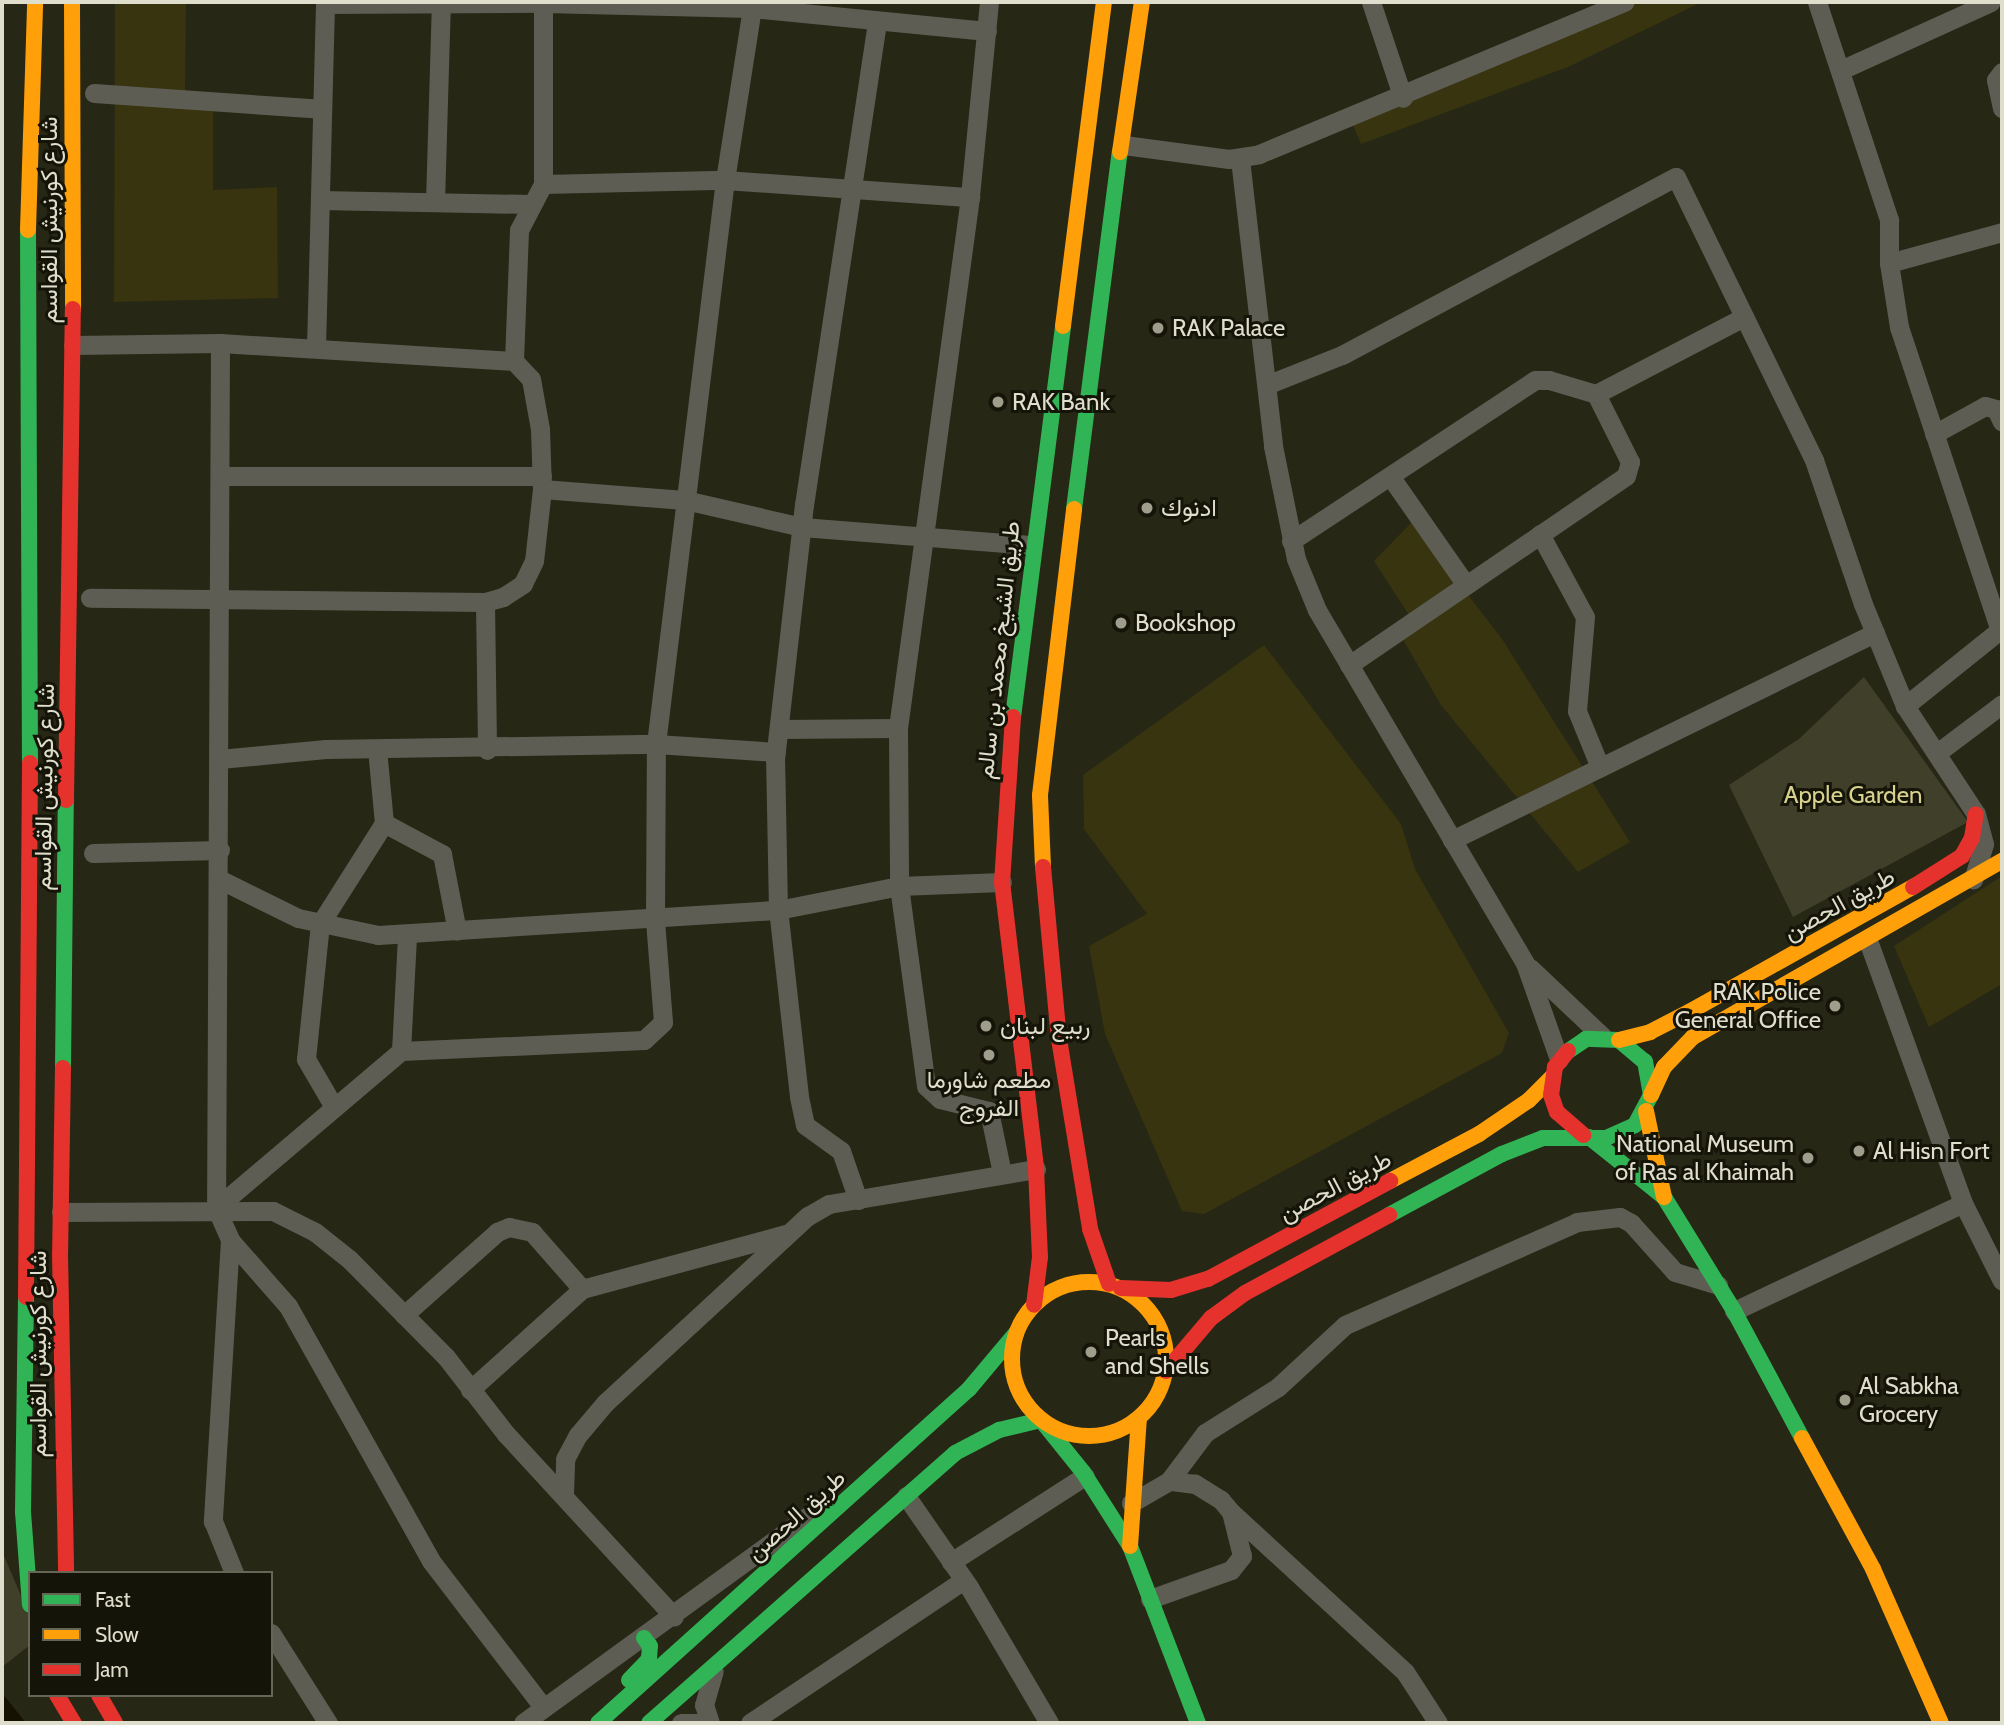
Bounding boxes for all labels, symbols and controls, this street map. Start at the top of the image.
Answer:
street label: شارع كورنيش القواسم [35,116,63,324]
place label: RAK Palace [1172,314,1285,342]
marker: RAK Palace [1150,320,1166,336]
place label: RAK Bank [1012,388,1110,416]
marker: RAK Bank [990,394,1006,410]
place label: ادنوك [1161,494,1217,522]
marker: ادنوك [1139,500,1155,516]
street label: طريق الشيخ محمد بن سالم [970,520,1026,780]
place label: Bookshop [1135,609,1236,637]
marker: Bookshop [1113,615,1129,631]
street label: شارع كورنيش القواسم [28,683,60,891]
park label: Apple Garden [1784,781,1922,809]
street label: طريق الحصن [1778,862,1900,946]
place label: RAK Police General Office [1675,978,1821,1034]
marker: RAK Police General Office [1827,998,1843,1014]
place label: ربيع لبنان [1000,1012,1090,1040]
marker: ربيع لبنان [978,1018,994,1034]
marker: مطعم شاورما الفروج [981,1047,997,1063]
place label: مطعم شاورما الفروج [927,1066,1051,1122]
place label: National Museum of Ras al Khaimah [1615,1130,1794,1186]
place label: Al Hisn Fort [1873,1137,1990,1165]
marker: Al Hisn Fort [1851,1143,1867,1159]
street label: طريق الحصن [1274,1144,1396,1228]
marker: National Museum of Ras al Khaimah [1800,1150,1816,1166]
street label: شارع كورنيش القواسم [24,1250,52,1458]
place label: Pearls and Shells [1105,1324,1209,1380]
marker: Pearls and Shells [1083,1344,1099,1360]
place label: Al Sabkha Grocery [1859,1372,1959,1428]
marker: Al Sabkha Grocery [1837,1392,1853,1408]
street label: طريق الحصن [741,1463,851,1567]
legend [28,1571,273,1697]
text: Fast [95,1587,131,1612]
text: Slow [95,1622,139,1647]
text: Jam [95,1657,129,1682]

